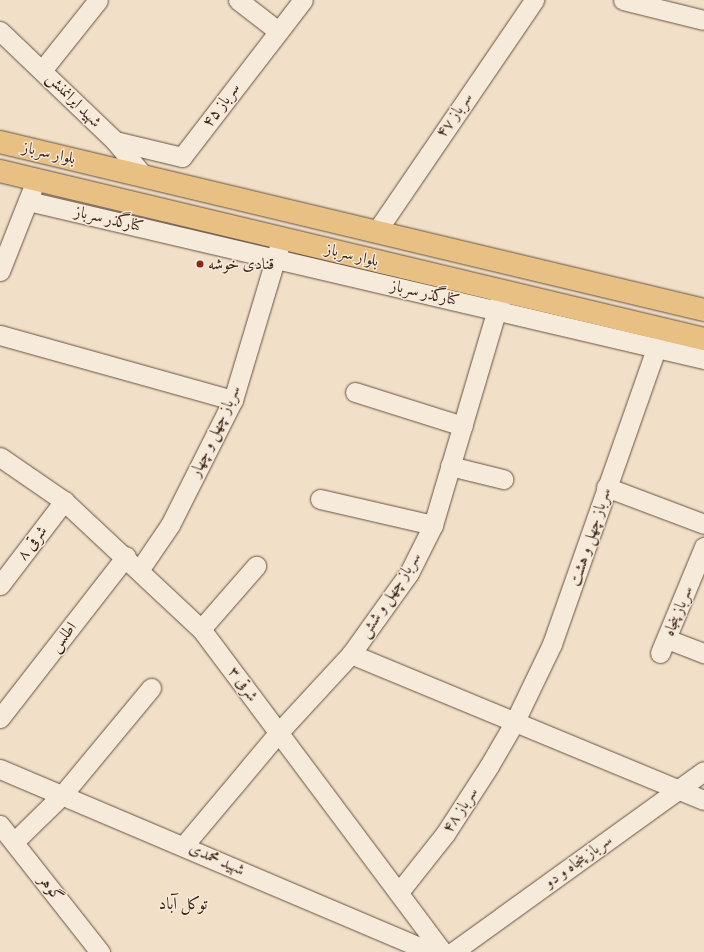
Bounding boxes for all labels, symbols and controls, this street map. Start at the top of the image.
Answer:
street label: شهید ایرانمنش [42,68,106,132]
street label: سرباز ۴۵ [198,79,244,131]
street label: سرباز ۴۷ [432,89,476,141]
street label: بلوار سرباز [20,138,78,168]
street label: کنارگذر سرباز [73,202,145,236]
street label: بلوار سرباز [323,239,381,271]
place label: قنادی خوشه [208,254,274,274]
marker: قنادی خوشه [195,259,205,269]
street label: کنارگذر سرباز [389,276,461,310]
street label: سرباز چهل و چهار [185,382,245,480]
street label: سرباز چهل و هشت [565,485,615,589]
street label: ۸ شرقی [13,522,51,564]
street label: سرباز چهل و شش [355,548,425,642]
street label: سرباز پنجاه [659,583,697,639]
street label: اطلس [45,618,81,656]
street label: شرقی ۳ [224,663,262,705]
street label: سرباز ۴۸ [438,783,482,837]
street label: سرباز پنجاه و دو [540,830,616,892]
street label: شهید محمدی [186,838,248,880]
street label: گوهر [35,871,67,905]
district label: توکل آباد [159,895,207,915]

